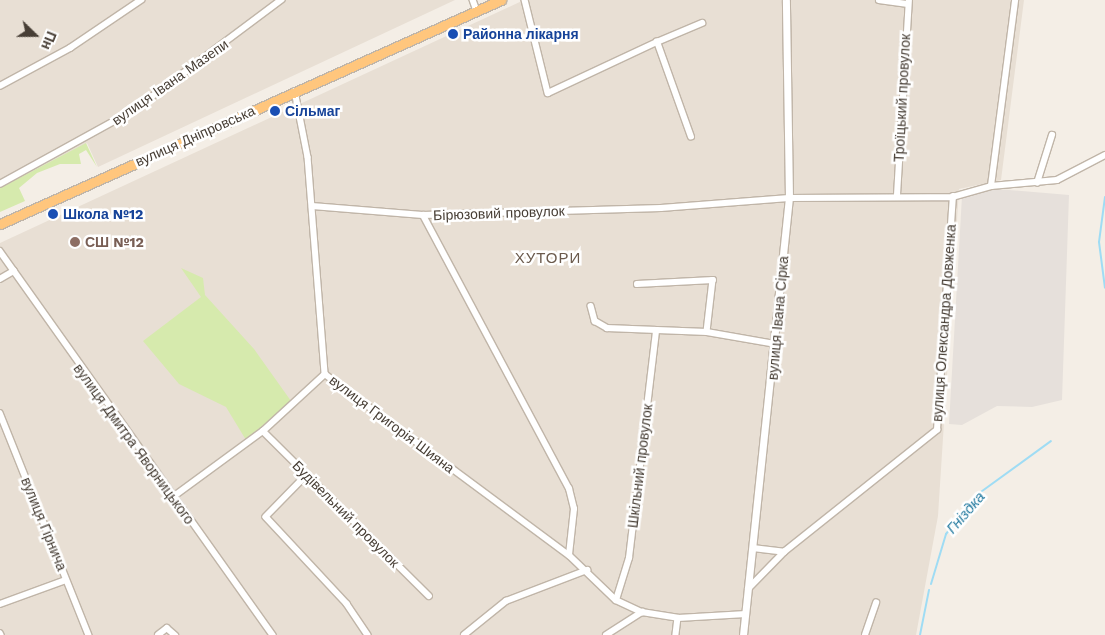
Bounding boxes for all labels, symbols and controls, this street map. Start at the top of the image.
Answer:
north arrow [10,10,60,60]
place label: Районна лікарня [463,26,579,42]
marker: Районна лікарня [447,28,459,40]
text: Пн [38,29,60,52]
street label: Троїцький провулок [890,34,914,162]
street label: вулиця Івана Мазепи [109,35,231,129]
street label: вулиця Дніпровська [132,102,258,170]
place label: Сільмаг [285,103,340,119]
marker: Сільмаг [269,105,281,117]
street label: Бірюзовий провулок [433,202,565,224]
place label: Школа №12 [63,206,143,222]
marker: Школа №12 [47,208,59,220]
street label: вулиця Олександра Довженка [929,224,959,422]
place label: СШ №12 [85,234,144,250]
marker: СШ №12 [69,236,81,248]
district label: ХУТОРИ [514,250,582,268]
street label: вулиця Івана Сірка [764,255,792,381]
street label: вулиця Дмитра Яворницького [70,360,198,528]
street label: вулиця Григорія Шияна [326,372,458,476]
street label: Шкільний провулок [624,403,656,529]
street label: Будівельний провулок [289,457,403,571]
street label: вулиця Гірнича [18,475,70,573]
water label: Гніздка [943,488,989,538]

